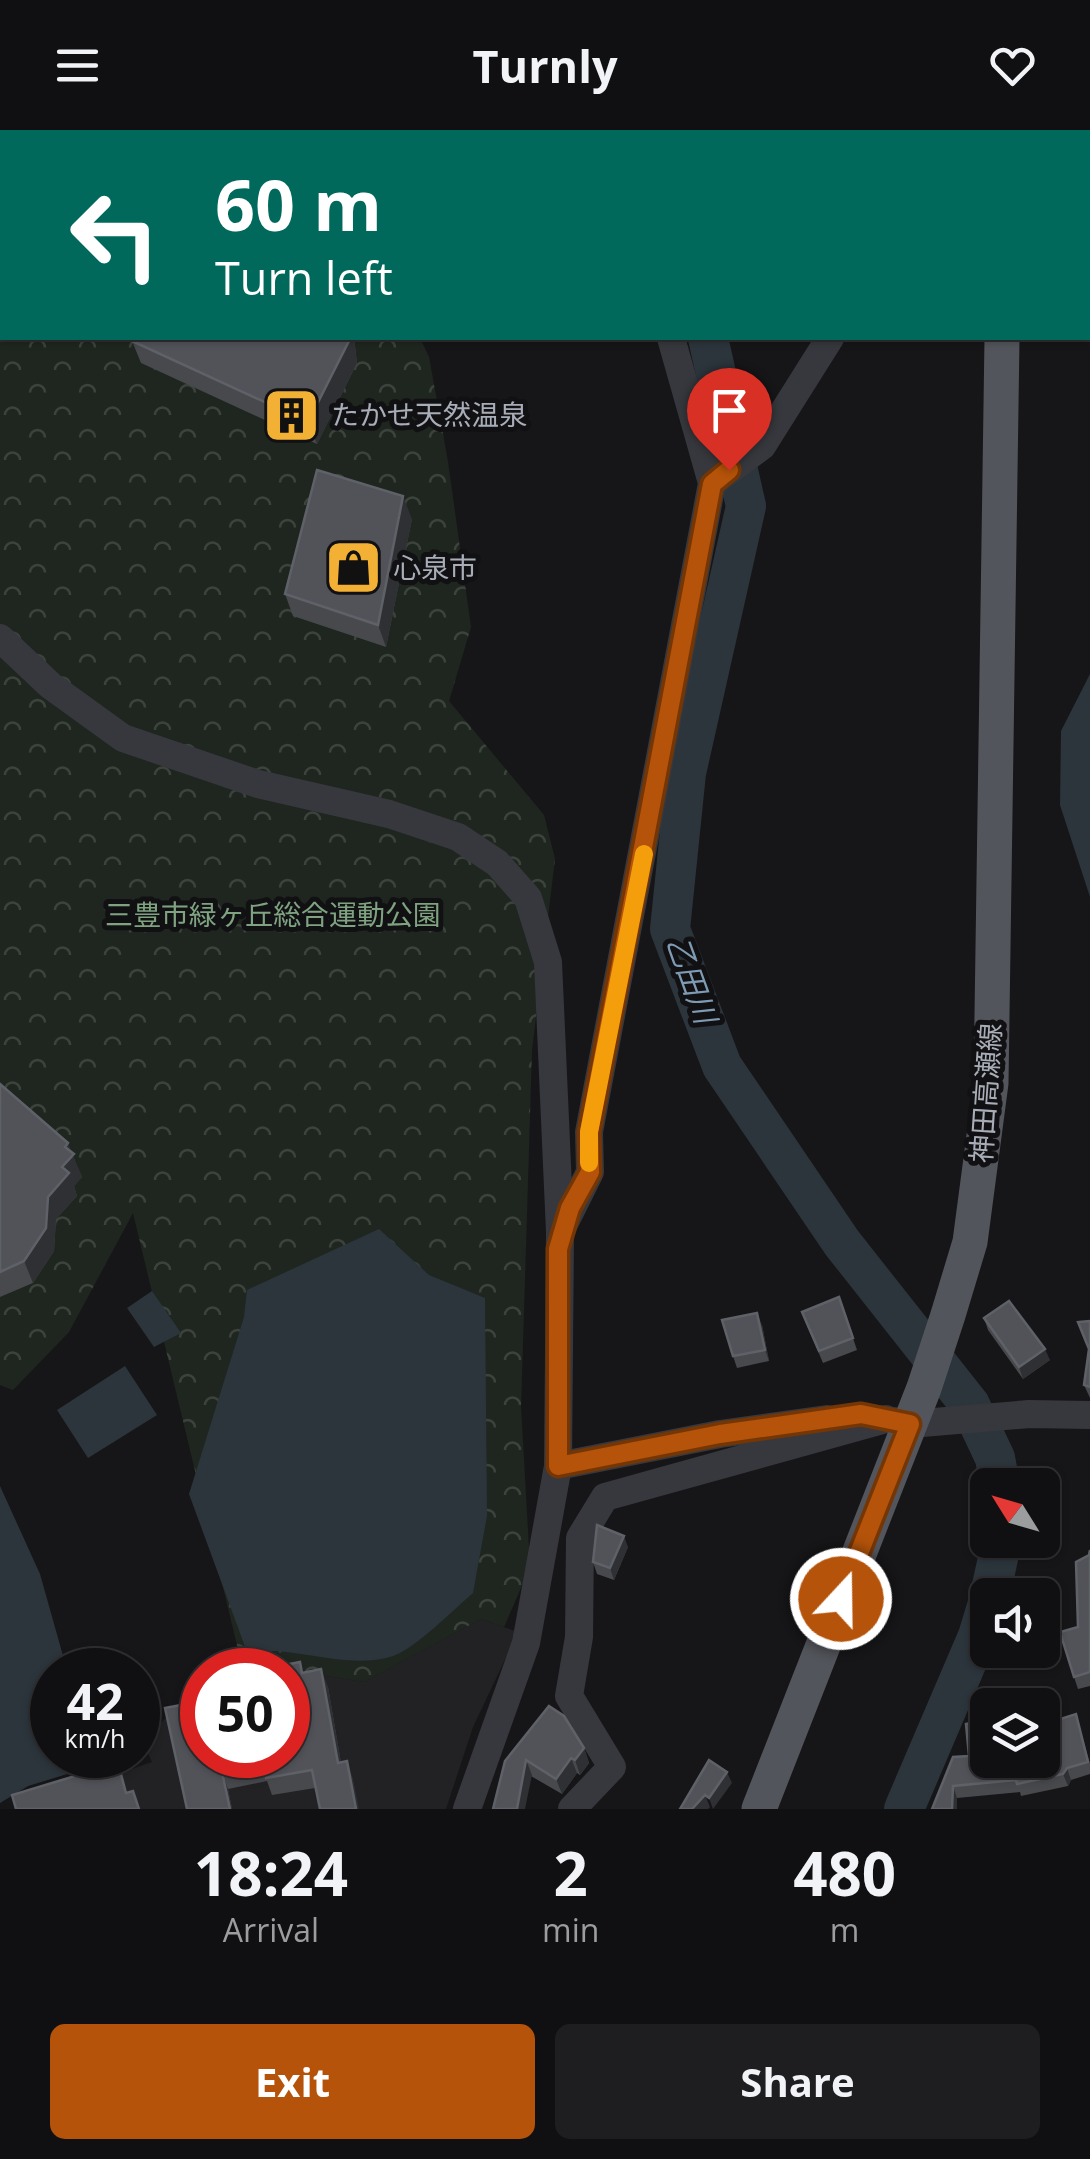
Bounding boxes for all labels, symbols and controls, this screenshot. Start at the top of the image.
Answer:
text: Turnly [473,35,617,96]
icon: menu [50,38,105,93]
icon: heart [985,38,1040,93]
text: 60 m [215,156,382,252]
icon: left [50,170,180,300]
text: Turn left [215,247,393,308]
pin [687,368,772,471]
icon: arrive [702,383,757,438]
building icon: たかせ天然温泉 [262,385,322,445]
place label: たかせ天然温泉 [331,395,527,433]
shop icon: 心泉市 [324,538,384,598]
place label: 心泉市 [393,548,477,586]
park label: 三豊市緑ヶ丘総合運動公園 [105,895,441,933]
water label: 乙田川 [658,930,728,1032]
street label: 神田高瀬線 [961,1022,1009,1164]
north arrow [970,1468,1060,1558]
map controls [970,1468,1060,1778]
position arrow [789,1547,893,1651]
button: sound [970,1578,1060,1668]
speed limit sign: 50 [180,1648,310,1778]
text: 42 [66,1667,124,1735]
button: layers [970,1688,1060,1778]
text: km/h [65,1721,125,1755]
text: 18:24 [194,1832,348,1914]
text: 2 [554,1832,588,1914]
text: 480 [793,1832,896,1914]
text: Arrival [223,1908,319,1951]
text: min [542,1908,599,1951]
text: m [830,1908,859,1951]
button: Exit [50,2024,535,2139]
button: Share [555,2024,1040,2139]

